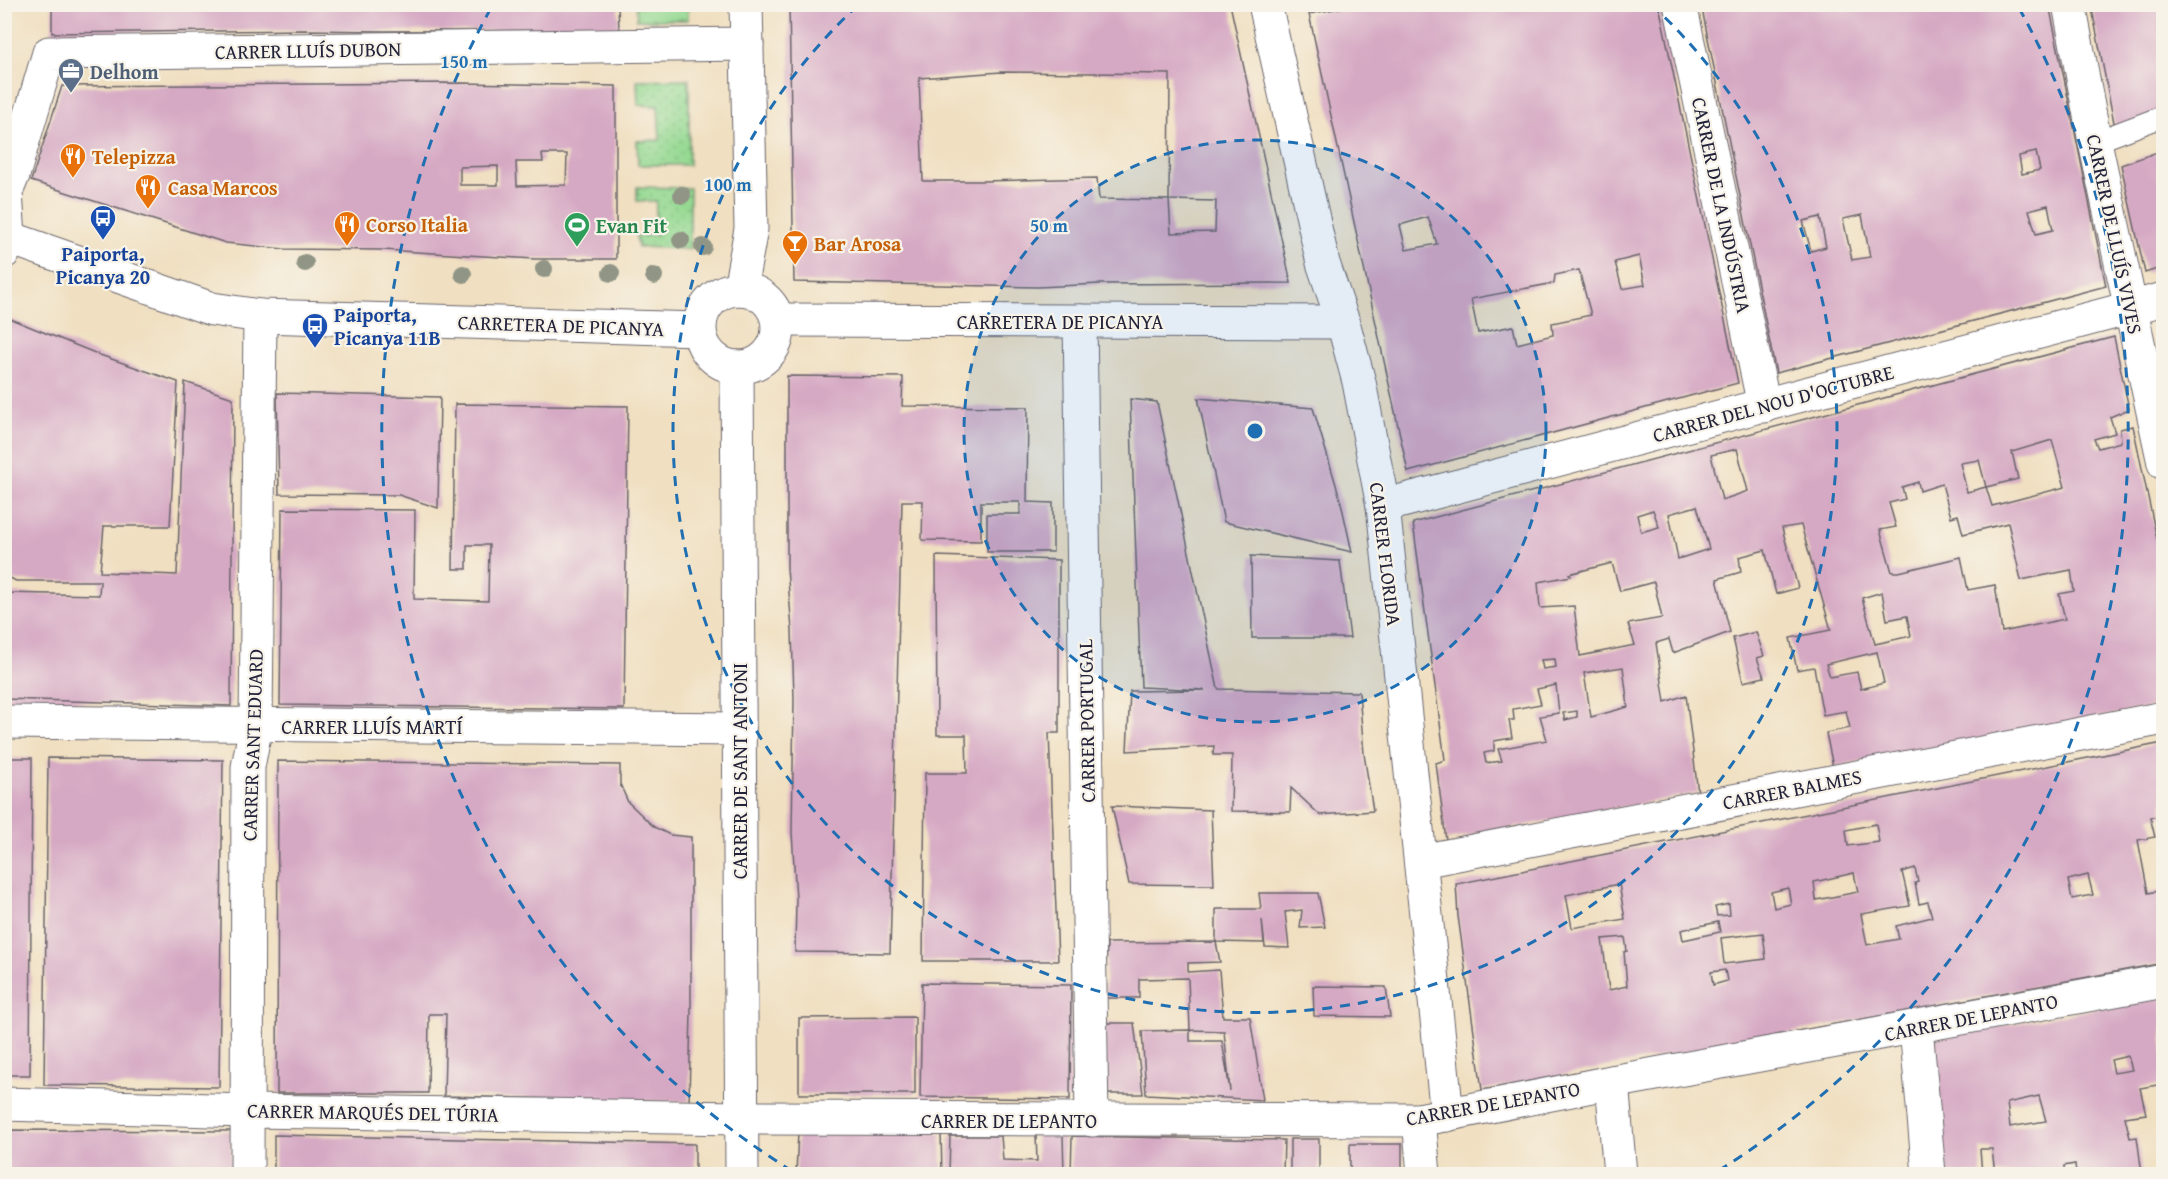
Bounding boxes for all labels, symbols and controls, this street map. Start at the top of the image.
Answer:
street label: CARRER LLUÍS DUBON [215,34,401,66]
text: 150 m [440,48,488,75]
office icon: Delhom [56,56,86,94]
place label: Delhom [90,57,159,86]
street label: CARRER DE LA INDÚSTRIA [1685,95,1759,315]
street label: CARRER DE LLUÍS VIVES [2080,132,2150,336]
restaurant icon: Telepizza [58,141,88,179]
place label: Telepizza [92,142,177,171]
text: 100 m [704,171,752,198]
restaurant icon: Casa Marcos [133,172,163,210]
place label: Casa Marcos [168,173,278,202]
bus stop icon: Paiporta, Picanya 20 [88,203,118,241]
restaurant icon: Corso Italia [332,209,362,247]
place label: Corso Italia [366,210,469,239]
sports icon: Evan Fit [562,210,592,248]
place label: Evan Fit [596,211,668,240]
text: 50 m [1030,212,1069,239]
bar icon: Bar Arosa [780,228,810,266]
place label: Bar Arosa [814,229,902,258]
place label: Paiporta, Picanya 20 [56,239,150,291]
place label: Paiporta, Picanya 11B [334,300,441,352]
street label: CARRETERA DE PICANYA [457,307,665,343]
street label: CARRETERA DE PICANYA [957,307,1163,336]
bus stop icon: Paiporta, Picanya 11B [300,311,330,349]
street label: CARRER DEL NOU D'OCTUBRE [1649,357,1897,449]
centre of rings [1245,421,1265,441]
street label: CARRER FLORIDA [1363,481,1409,627]
street label: CARRER PORTUGAL [1070,639,1102,803]
street label: CARRER SANT EDUARD [234,648,270,842]
street label: CARRER DE SANT ANTONI [725,663,754,879]
street label: CARRER LLUÍS MARTÍ [281,712,464,741]
street label: CARRER BALMES [1720,761,1864,817]
street label: CARRER DE LEPANTO [1882,986,2060,1048]
street label: CARRER DE LEPANTO [1404,1073,1582,1133]
street label: CARRER MARQUÉS DEL TÚRIA [247,1095,499,1129]
street label: CARRER DE LEPANTO [921,1106,1097,1135]

